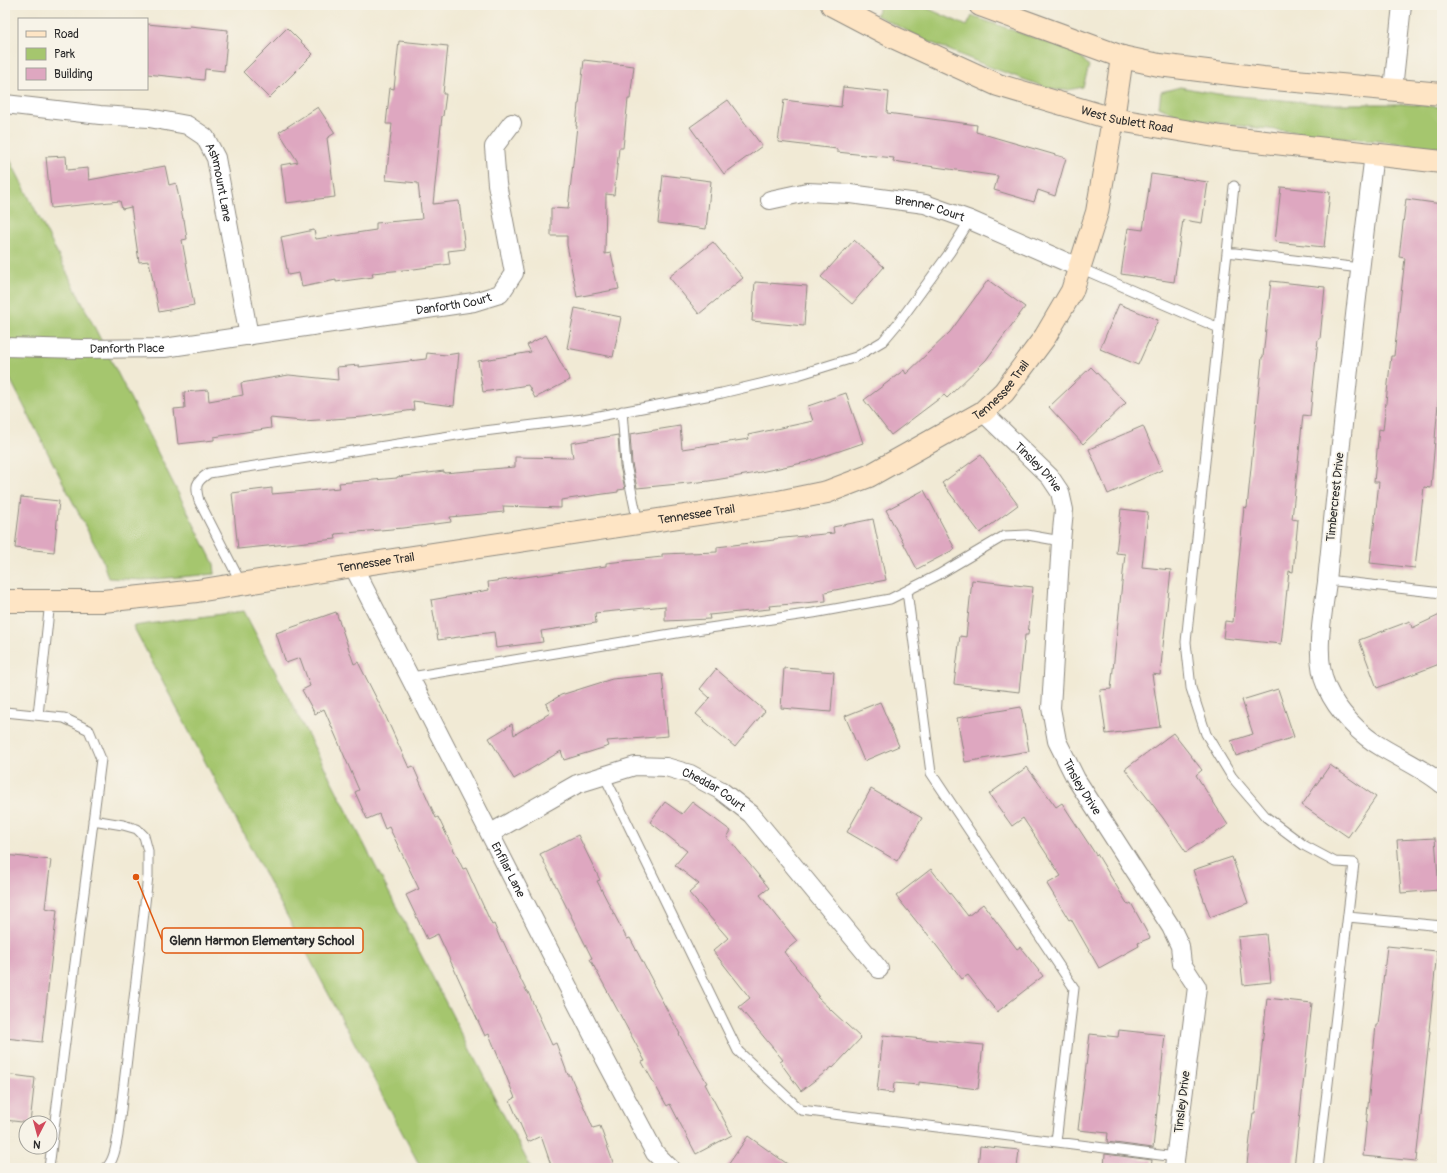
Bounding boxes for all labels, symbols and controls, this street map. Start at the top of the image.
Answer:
legend [18,18,148,90]
text: Road [54,27,79,42]
text: Park [54,47,75,62]
text: Building [54,67,93,82]
street label: West Sublett Road [1079,103,1174,137]
street label: Ashmount Lane [201,140,235,223]
street label: Brenner Court [894,193,967,225]
street label: Danforth Court [415,290,494,319]
street label: Danforth Place [90,341,164,357]
street label: Tennessee Trail [970,357,1033,424]
street label: Tinsley Drive [1011,439,1065,495]
street label: Timbercrest Drive [1323,452,1348,542]
street label: Tennessee Trail [657,502,736,528]
street label: Tennessee Trail [337,550,416,576]
street label: Tinsley Drive [1059,756,1104,818]
street label: Cheddar Court [680,765,748,815]
street label: Enfilar Lane [487,840,528,900]
callout: Glenn Harmon Elementary School [162,928,363,953]
text: Glenn Harmon Elementary School [169,933,355,949]
street label: Tinsley Drive [1171,1070,1194,1134]
north arrow [18,1115,58,1155]
text: N [32,1138,41,1151]

